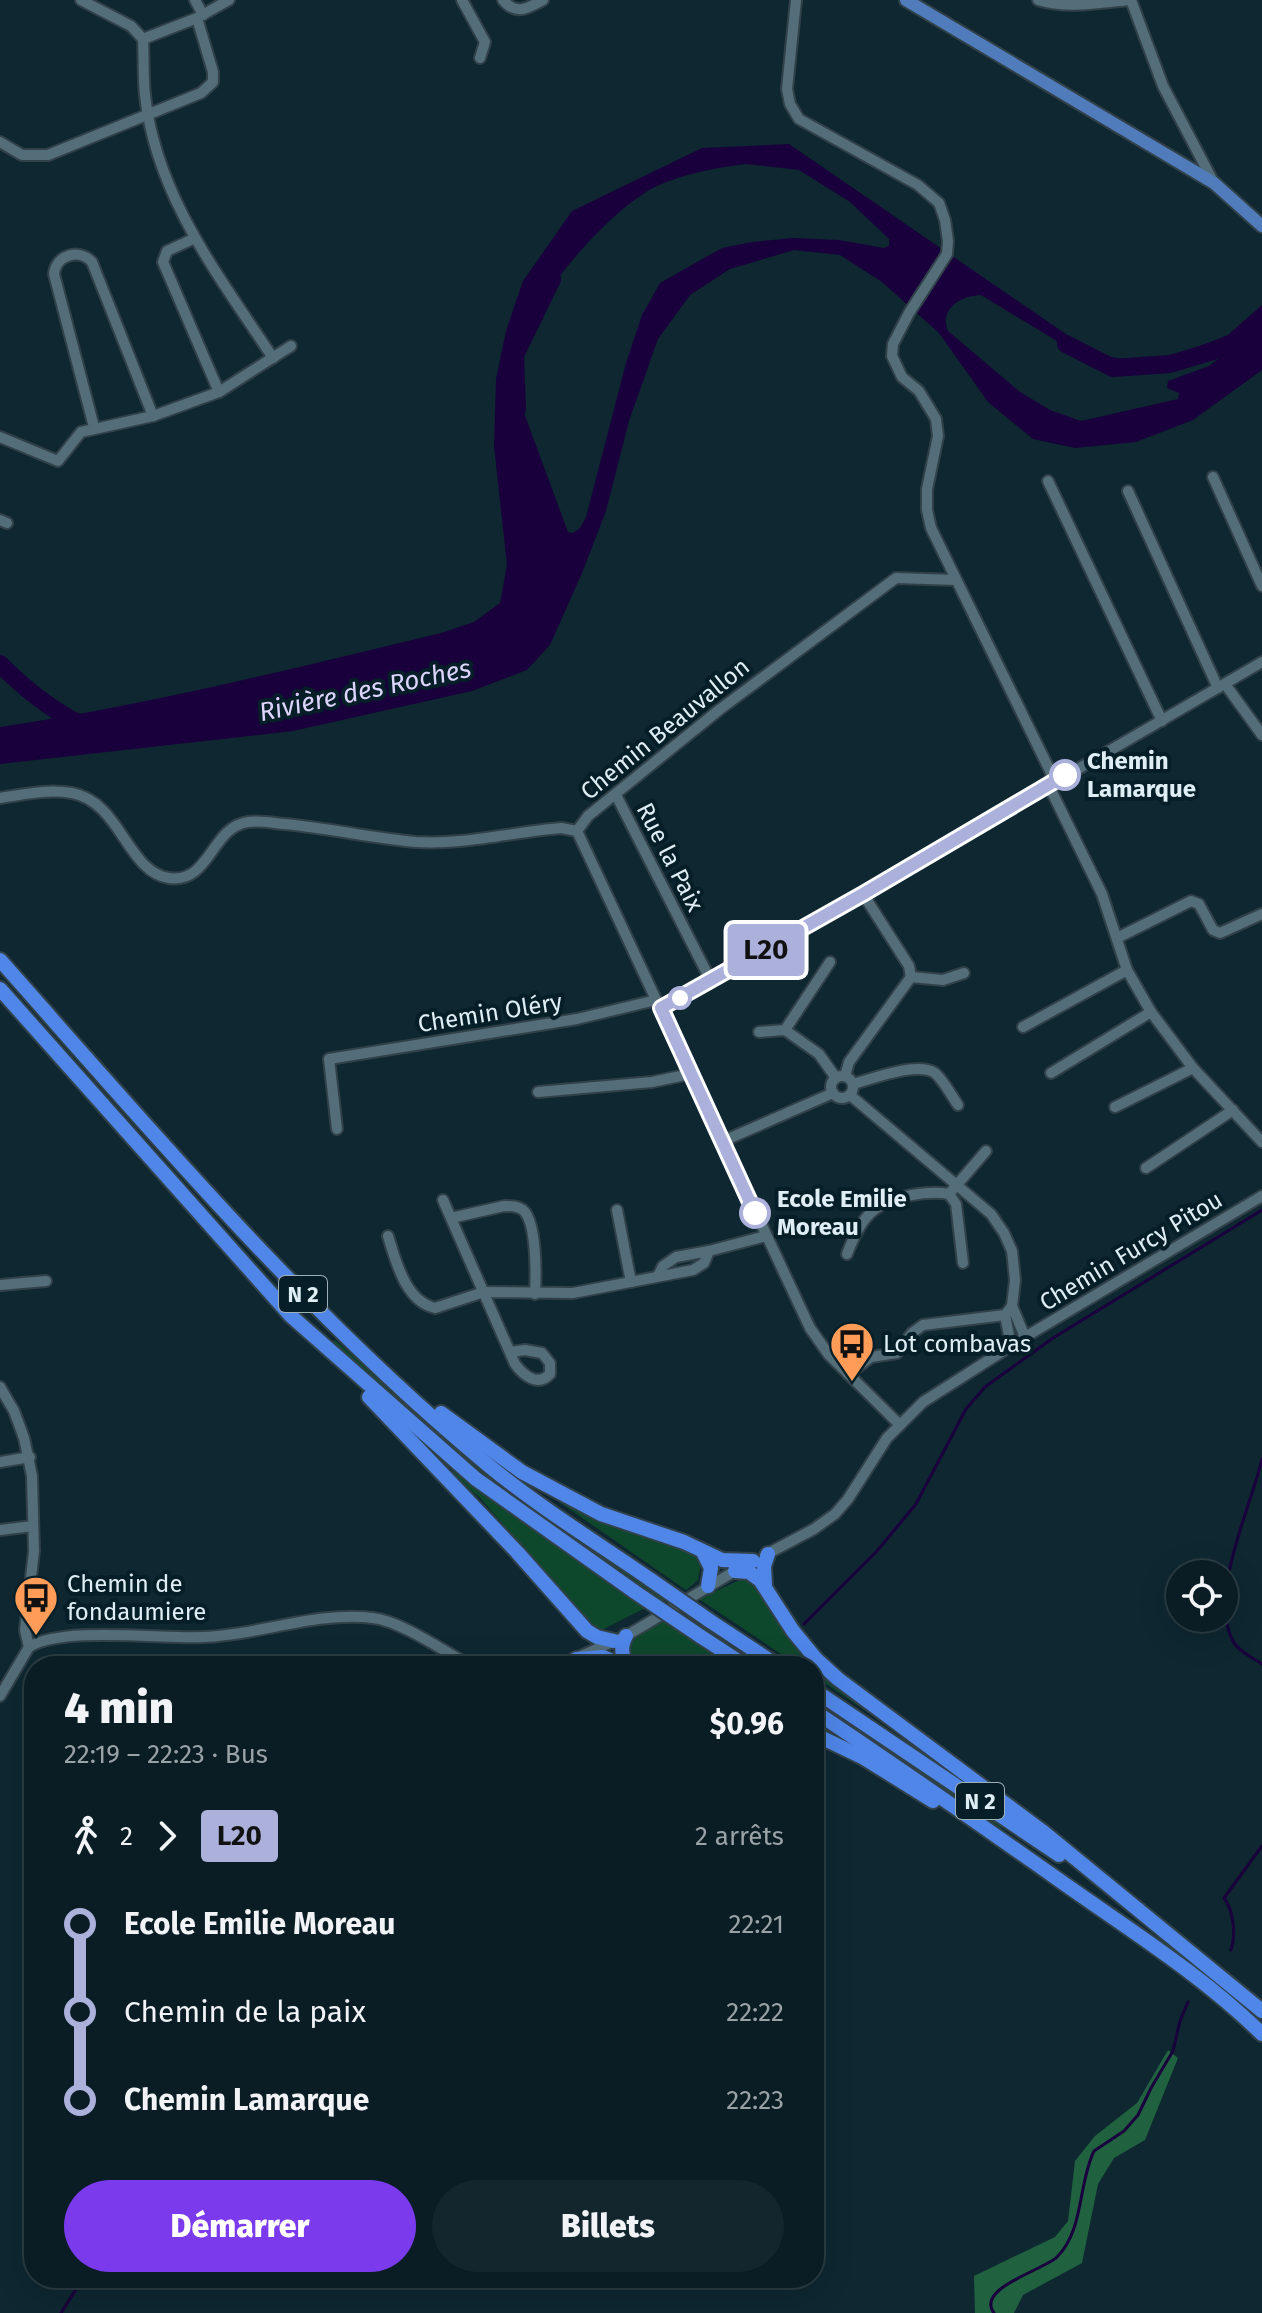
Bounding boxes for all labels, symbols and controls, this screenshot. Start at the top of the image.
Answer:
street label: Chemin Beauvallon [575,652,755,806]
water label: Rivière des Roches [256,653,474,728]
place label: Chemin Lamarque [1087,747,1196,803]
marker: Chemin Lamarque [1050,760,1080,790]
street label: Rue la Paix [631,798,710,916]
line badge: L20 [720,924,812,976]
text: L20 [744,933,788,966]
unlabelled marker [669,987,691,1009]
street label: Chemin Oléry [416,988,564,1038]
place label: Ecole Emilie Moreau [777,1185,907,1241]
street label: Chemin Furcy Pitou [1035,1185,1227,1317]
marker: Ecole Emilie Moreau [740,1198,770,1228]
road number: N 2 [279,1276,327,1312]
bus stop icon: Lot combavas [828,1320,876,1383]
place label: Lot combavas [883,1330,1031,1358]
map controls [1166,1560,1238,1632]
button: locate [1166,1560,1238,1632]
place label: Chemin de fondaumiere [67,1570,206,1626]
bus stop icon: Chemin de fondaumiere [12,1574,60,1637]
text: 4 min [64,1682,174,1735]
text: $0.96 [710,1706,784,1742]
text: 22:19 – 22:23 · Bus [64,1739,268,1770]
road number: N 2 [956,1783,1004,1819]
icon: walk [64,1814,108,1858]
icon: forward [145,1814,189,1858]
text: L20 [217,1819,262,1852]
text: 2 [120,1821,133,1852]
text: 2 arrêts [695,1821,784,1852]
text: Ecole Emilie Moreau [124,1906,395,1942]
text: 22:21 [729,1909,784,1940]
text: Chemin de la paix [124,1994,366,2030]
text: 22:22 [726,1997,784,2028]
text: Chemin Lamarque [124,2082,369,2118]
text: 22:23 [726,2085,784,2116]
button: Démarrer [64,2180,416,2272]
button: Billets [432,2180,784,2272]

